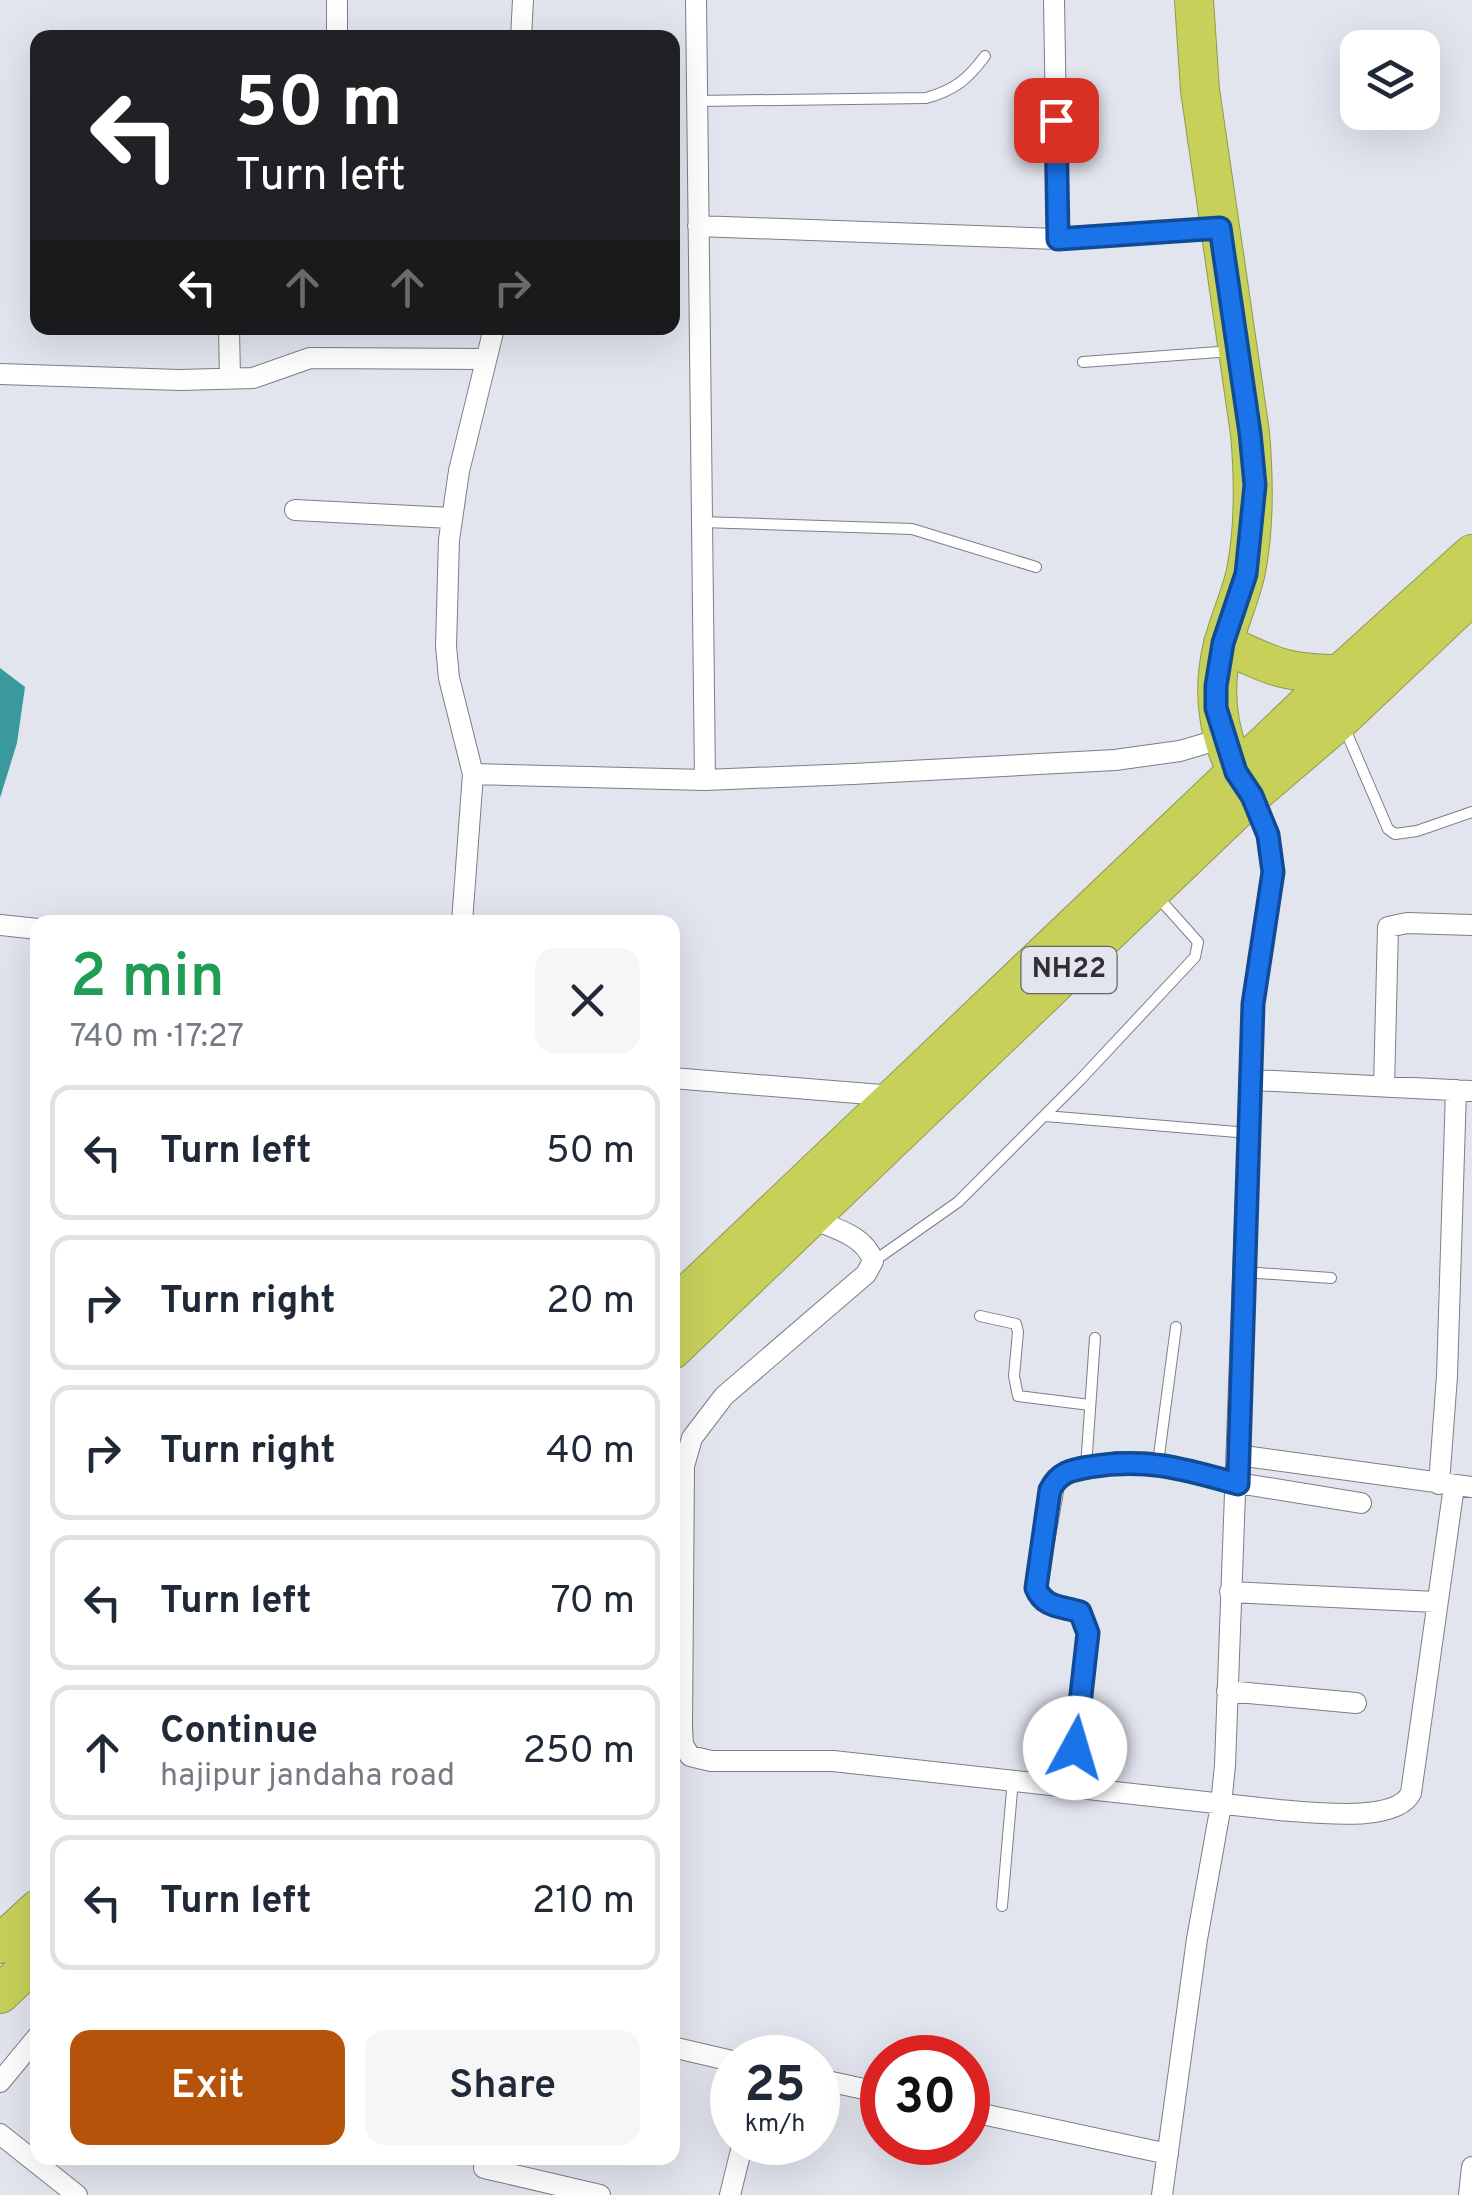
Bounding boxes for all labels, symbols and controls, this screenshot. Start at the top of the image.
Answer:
map controls [1340,30,1440,130]
button: layers [1340,30,1440,130]
text: 50 m [235,62,402,151]
icon: left [70,70,200,200]
pin [1014,78,1099,163]
icon: arrive [1029,93,1084,148]
text: Turn left [235,149,406,206]
icon: left [170,260,225,315]
icon: ahead [275,260,330,315]
icon: ahead [380,260,435,315]
icon: right [485,260,540,315]
text: 2 min [70,942,225,1018]
road number: NH22 [1022,947,1116,993]
button: close [535,948,640,1053]
text: 740 m · 17:27 [70,1018,244,1058]
icon: left [75,1125,130,1180]
text: Turn left [160,1128,312,1177]
text: 50 m [546,1128,635,1177]
icon: right [75,1275,130,1330]
text: Turn right [160,1278,335,1327]
text: 20 m [546,1278,635,1327]
icon: right [75,1425,130,1480]
text: Turn right [160,1428,335,1477]
text: 40 m [546,1428,635,1477]
icon: left [75,1575,130,1630]
text: Turn left [160,1578,312,1627]
text: 70 m [551,1578,635,1627]
position arrow [1023,1696,1127,1800]
text: Continue [160,1708,318,1757]
icon: ahead [75,1725,130,1780]
text: 250 m [523,1728,635,1777]
text: hajipur jandaha road [160,1757,455,1797]
icon: left [75,1875,130,1930]
text: Turn left [160,1878,312,1927]
text: 210 m [532,1878,635,1927]
button: Exit [70,2030,345,2145]
button: Share [365,2030,640,2145]
speed limit sign: 30 [860,2035,990,2165]
text: 25 [744,2056,806,2119]
text: km/h [745,2109,805,2141]

